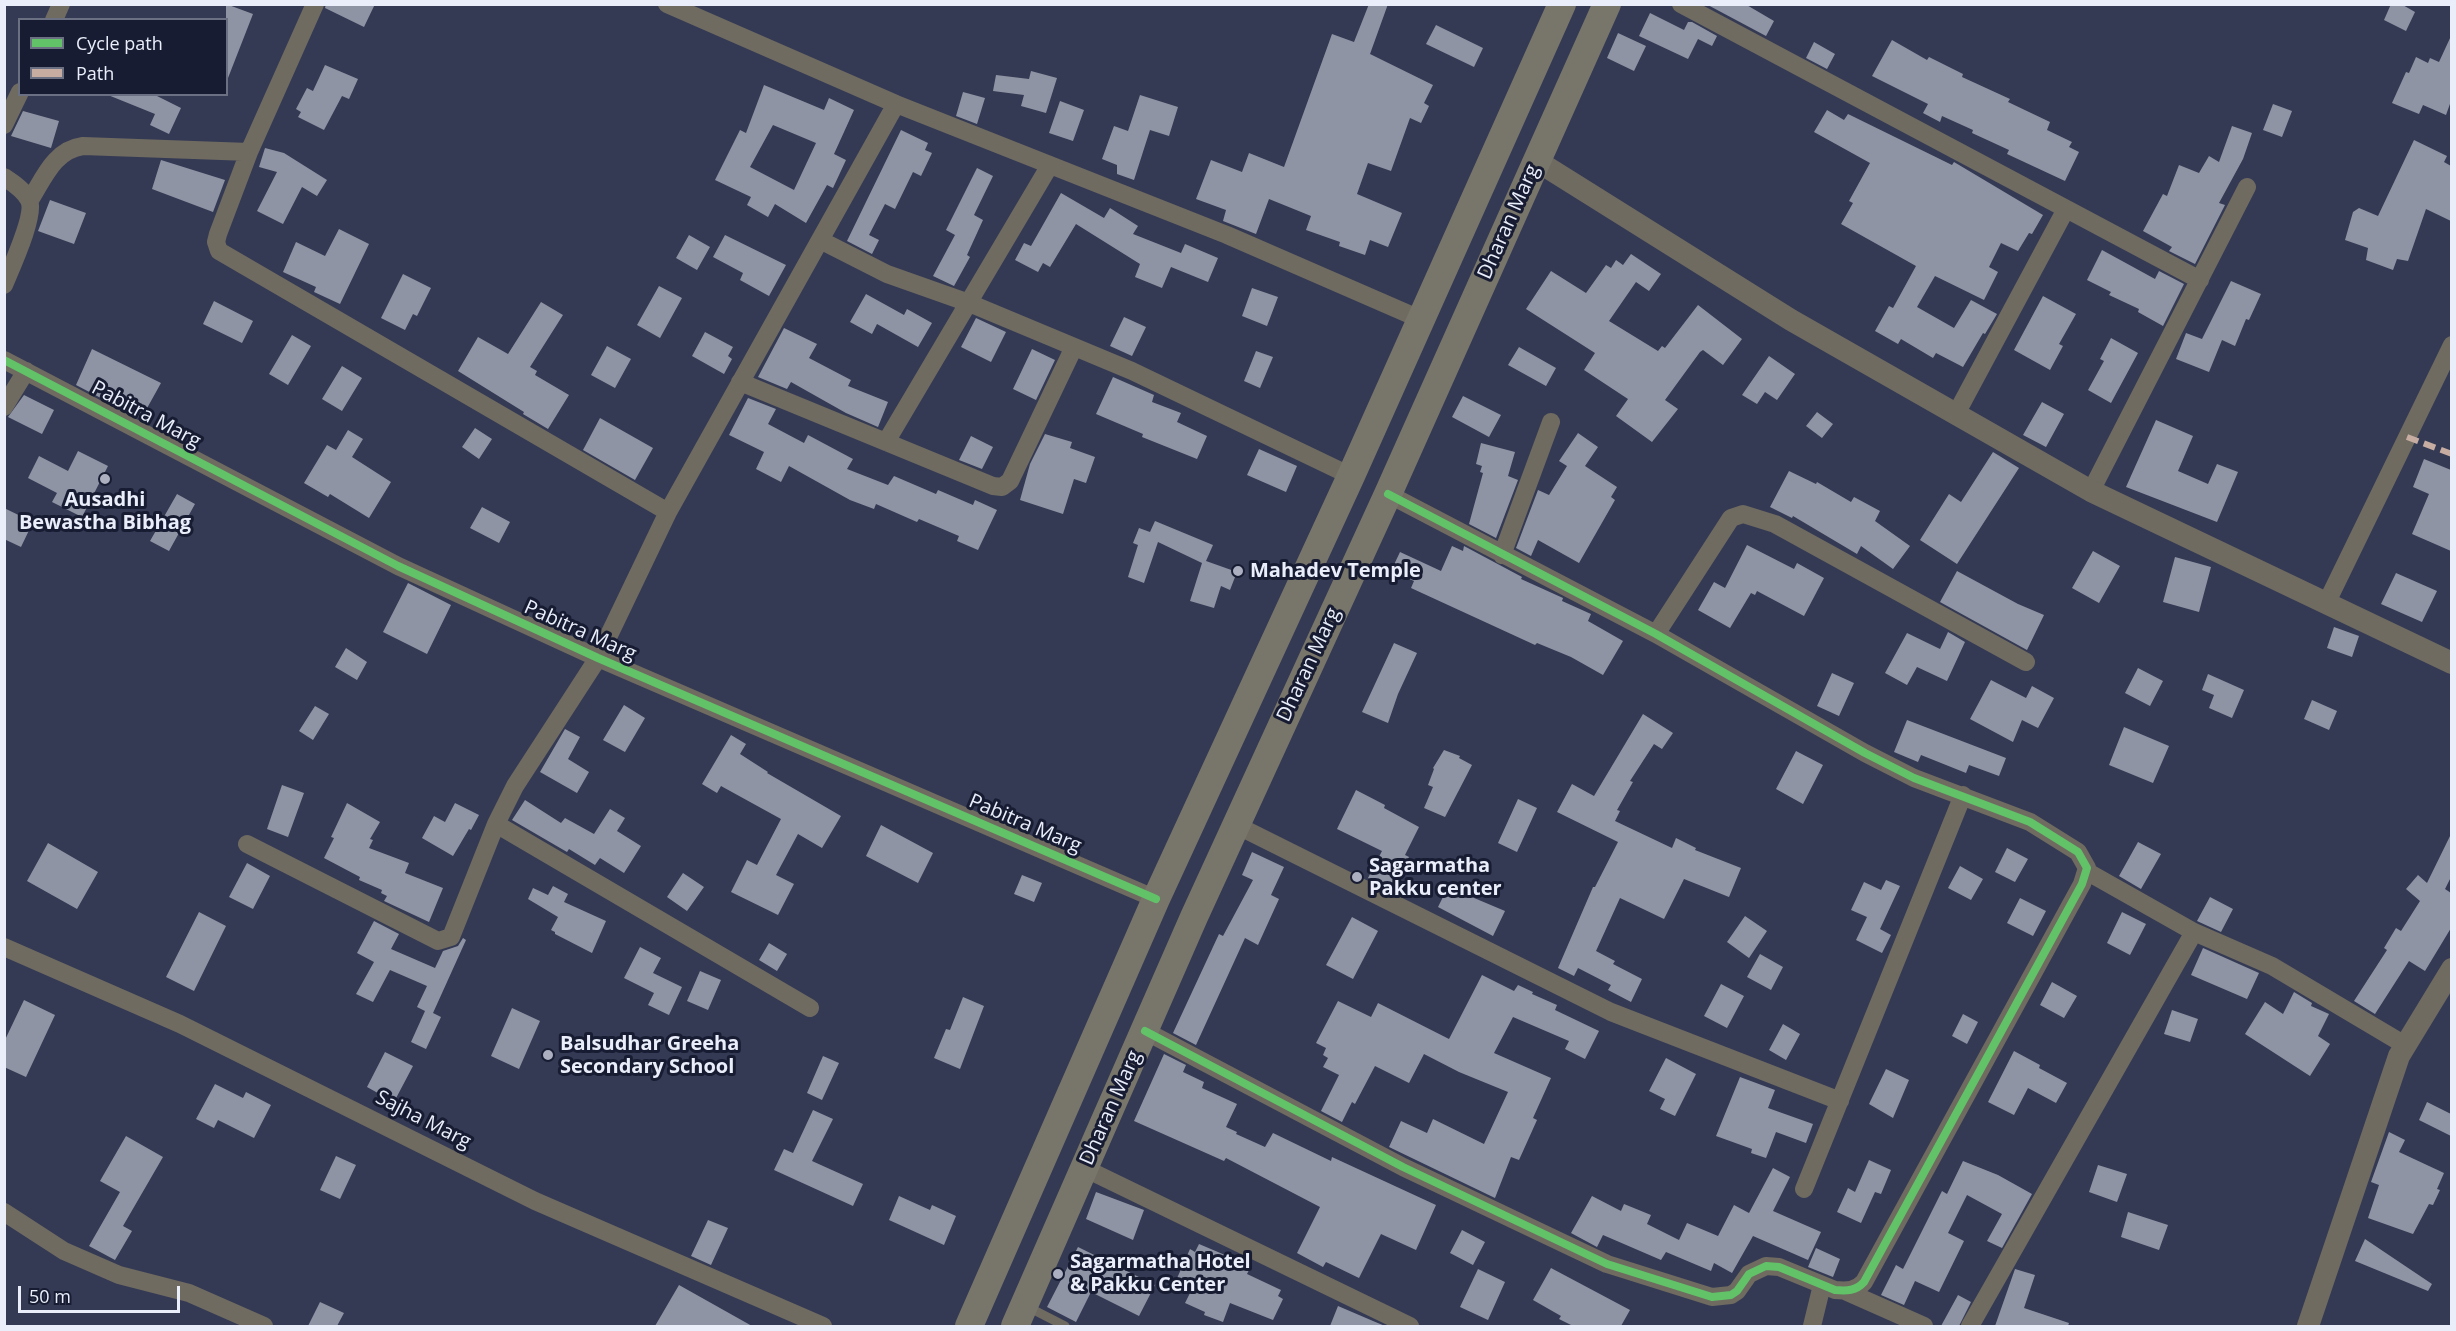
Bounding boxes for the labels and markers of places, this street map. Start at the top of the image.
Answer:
marker: Ausadhi Bewastha Bibhag [98,472,112,486]
place label: Ausadhi Bewastha Bibhag [19,488,191,535]
place label: Mahadev Temple [1250,559,1421,583]
marker: Mahadev Temple [1231,564,1245,578]
place label: Sagarmatha Pakku center [1369,854,1502,901]
marker: Sagarmatha Pakku center [1350,870,1364,884]
place label: Balsudhar Greeha Secondary School [560,1032,739,1079]
marker: Balsudhar Greeha Secondary School [541,1048,555,1062]
place label: Sagarmatha Hotel & Pakku Center [1070,1250,1251,1297]
marker: Sagarmatha Hotel & Pakku Center [1051,1267,1065,1281]

